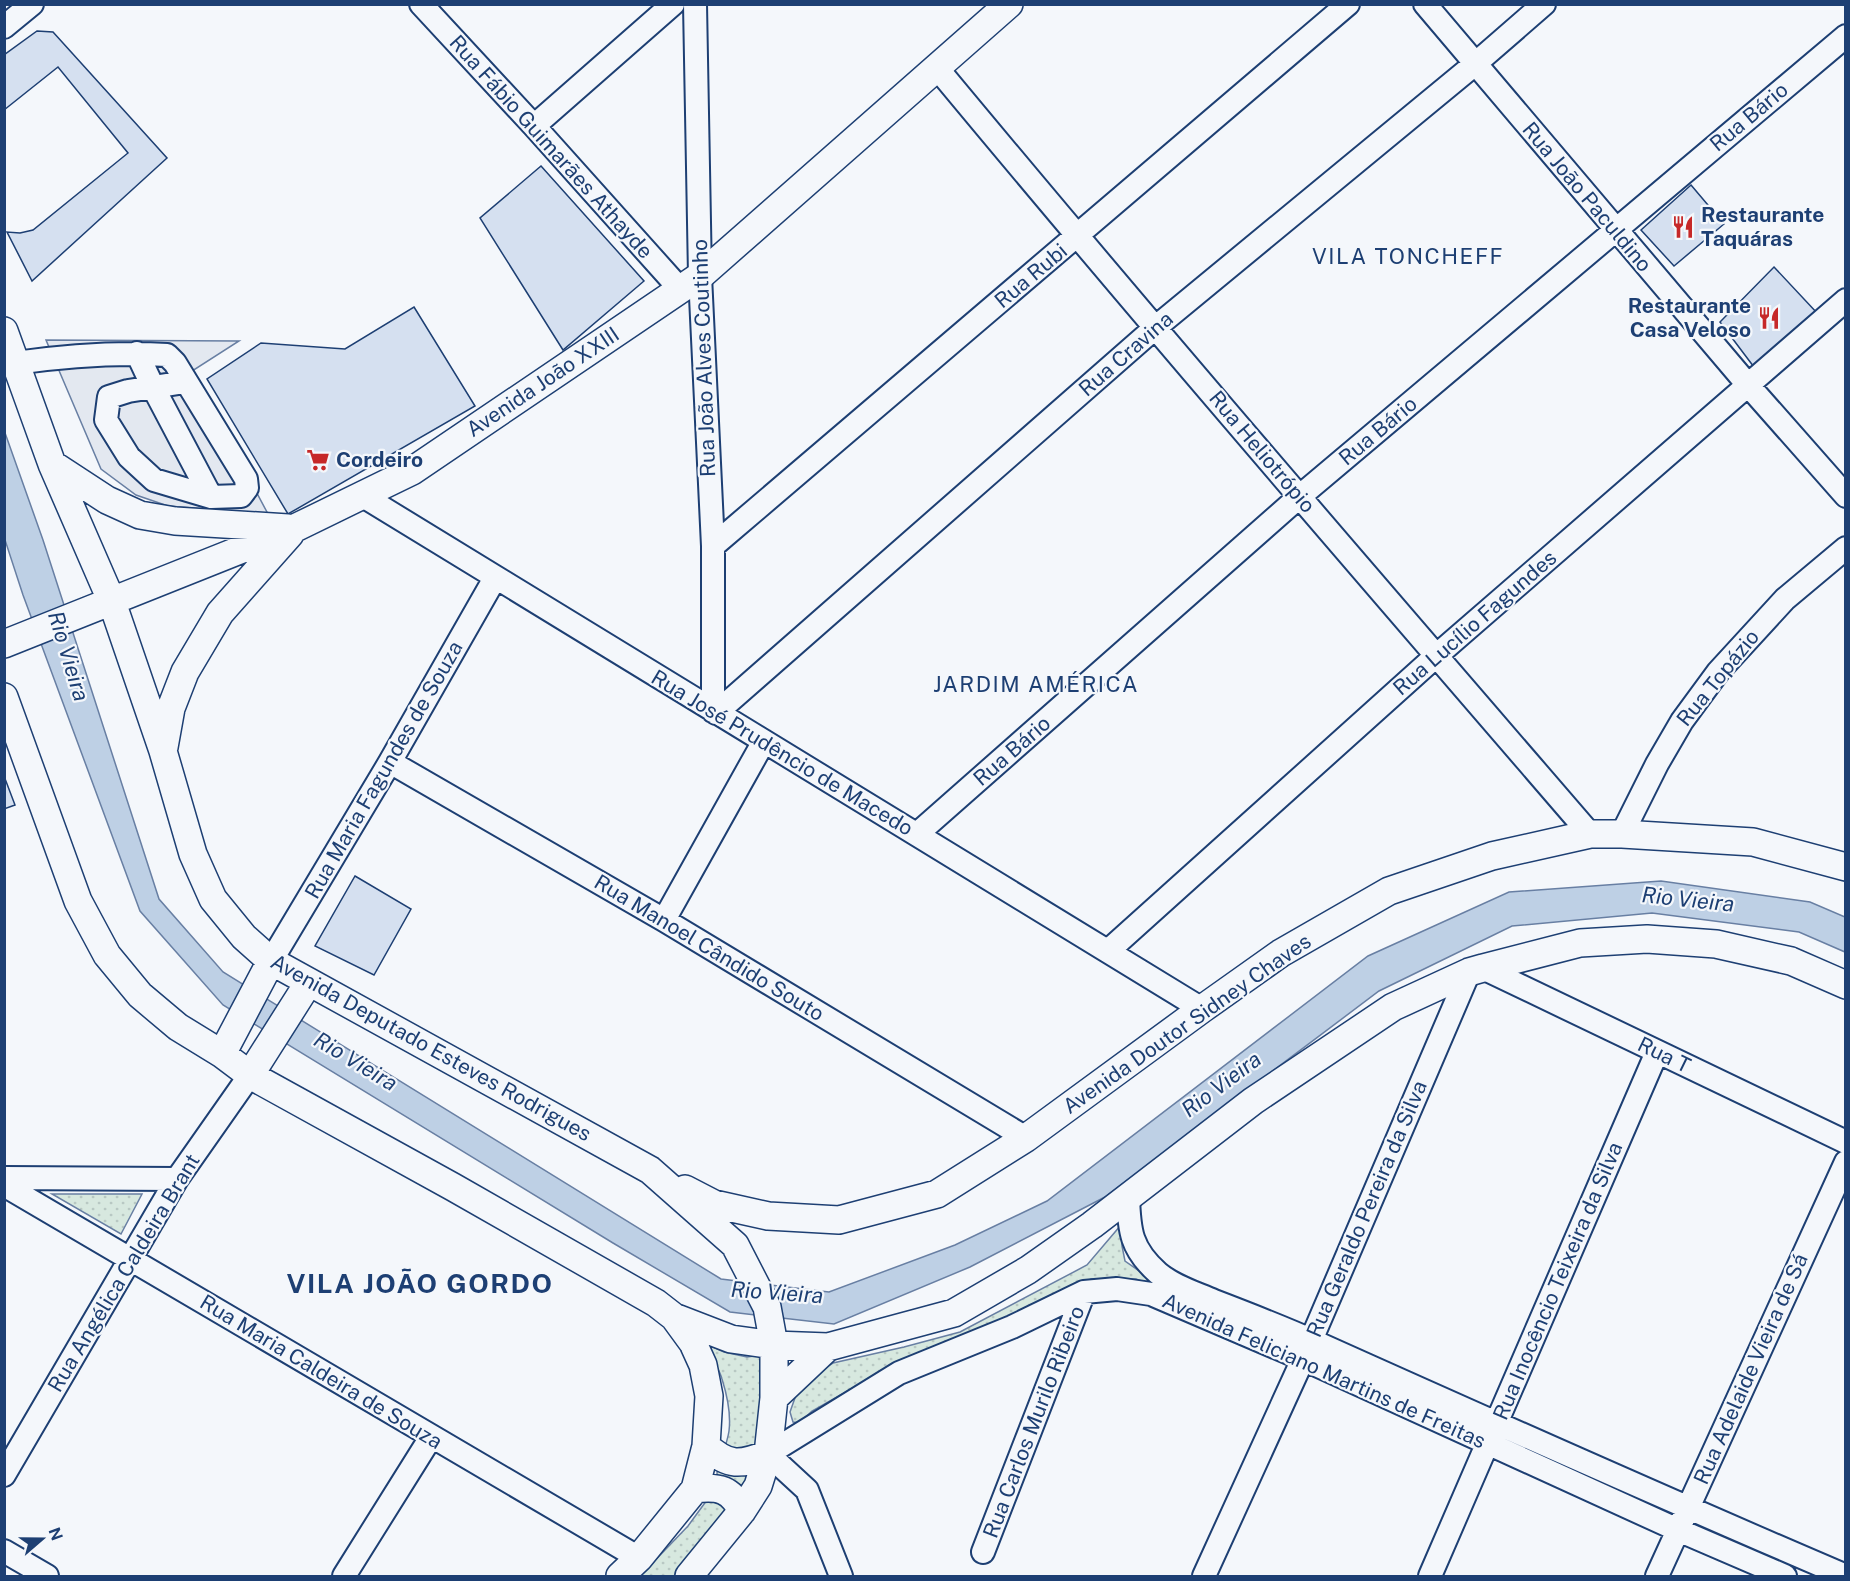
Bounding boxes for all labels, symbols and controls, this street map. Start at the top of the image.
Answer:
street label: Rua Fábio Guimarães Athayde [444,30,658,263]
street label: Rua Bário [1705,77,1793,156]
street label: Rua João Paculdino [1518,117,1657,277]
place label: Restaurante Taquáras [1701,202,1824,251]
restaurant icon: Restaurante Taquáras [1670,214,1696,240]
street label: Rua Rubi [989,238,1072,313]
street label: Rua João Alves Coutinho [687,239,720,477]
district label: VILA TONCHEFF [1312,243,1504,269]
place label: Restaurante Casa Veloso [1628,293,1751,342]
restaurant icon: Restaurante Casa Veloso [1756,305,1782,331]
street label: Rua Cravina [1074,306,1178,401]
street label: Avenida João XXIII [462,321,624,442]
street label: Rua Heliotrópio [1204,386,1321,518]
street label: Rua Bário [1334,391,1422,470]
supermarket icon: Cordeiro [305,447,331,473]
place label: Cordeiro [336,447,423,472]
street label: Rua Lucílio Fagundes [1388,545,1561,700]
water label: Rio Vieira [43,608,95,704]
street label: Rua Topázio [1671,624,1764,731]
street label: Rua Maria Fagundes de Souza [299,636,468,903]
street label: Rua José Prudêncio de Macedo [647,664,918,841]
district label: JARDIM AMÉRICA [933,671,1139,697]
street label: Rua Bário [968,710,1055,791]
street label: Rua Manoel Cândido Souto [590,869,829,1026]
water label: Rio Vieira [1641,881,1735,917]
street label: Avenida Doutor Sidney Chaves [1058,928,1315,1119]
street label: Avenida Deputado Esteves Rodrigues [267,949,596,1146]
water label: Rio Vieira [310,1026,402,1096]
street label: Rua T [1634,1031,1695,1078]
water label: Rio Vieira [1176,1046,1266,1122]
street label: Rua Geraldo Pereira da Silva [1301,1077,1432,1341]
street label: Rua Inocêncio Teixeira da Silva [1488,1138,1627,1423]
street label: Rua Angélica Caldeira Brant [42,1149,205,1396]
street label: Rua Adelaide Vieira de Sá [1688,1250,1813,1488]
district label: VILA JOÃO GORDO [286,1267,554,1299]
water label: Rio Vieira [730,1276,824,1308]
street label: Avenida Feliciano Martins de Freitas [1159,1288,1490,1453]
street label: Rua Maria Caldeira de Souza [196,1289,447,1454]
street label: Rua Carlos Murilo Ribeiro [978,1302,1089,1541]
north arrow [12,1509,72,1569]
text: N [45,1525,67,1543]

